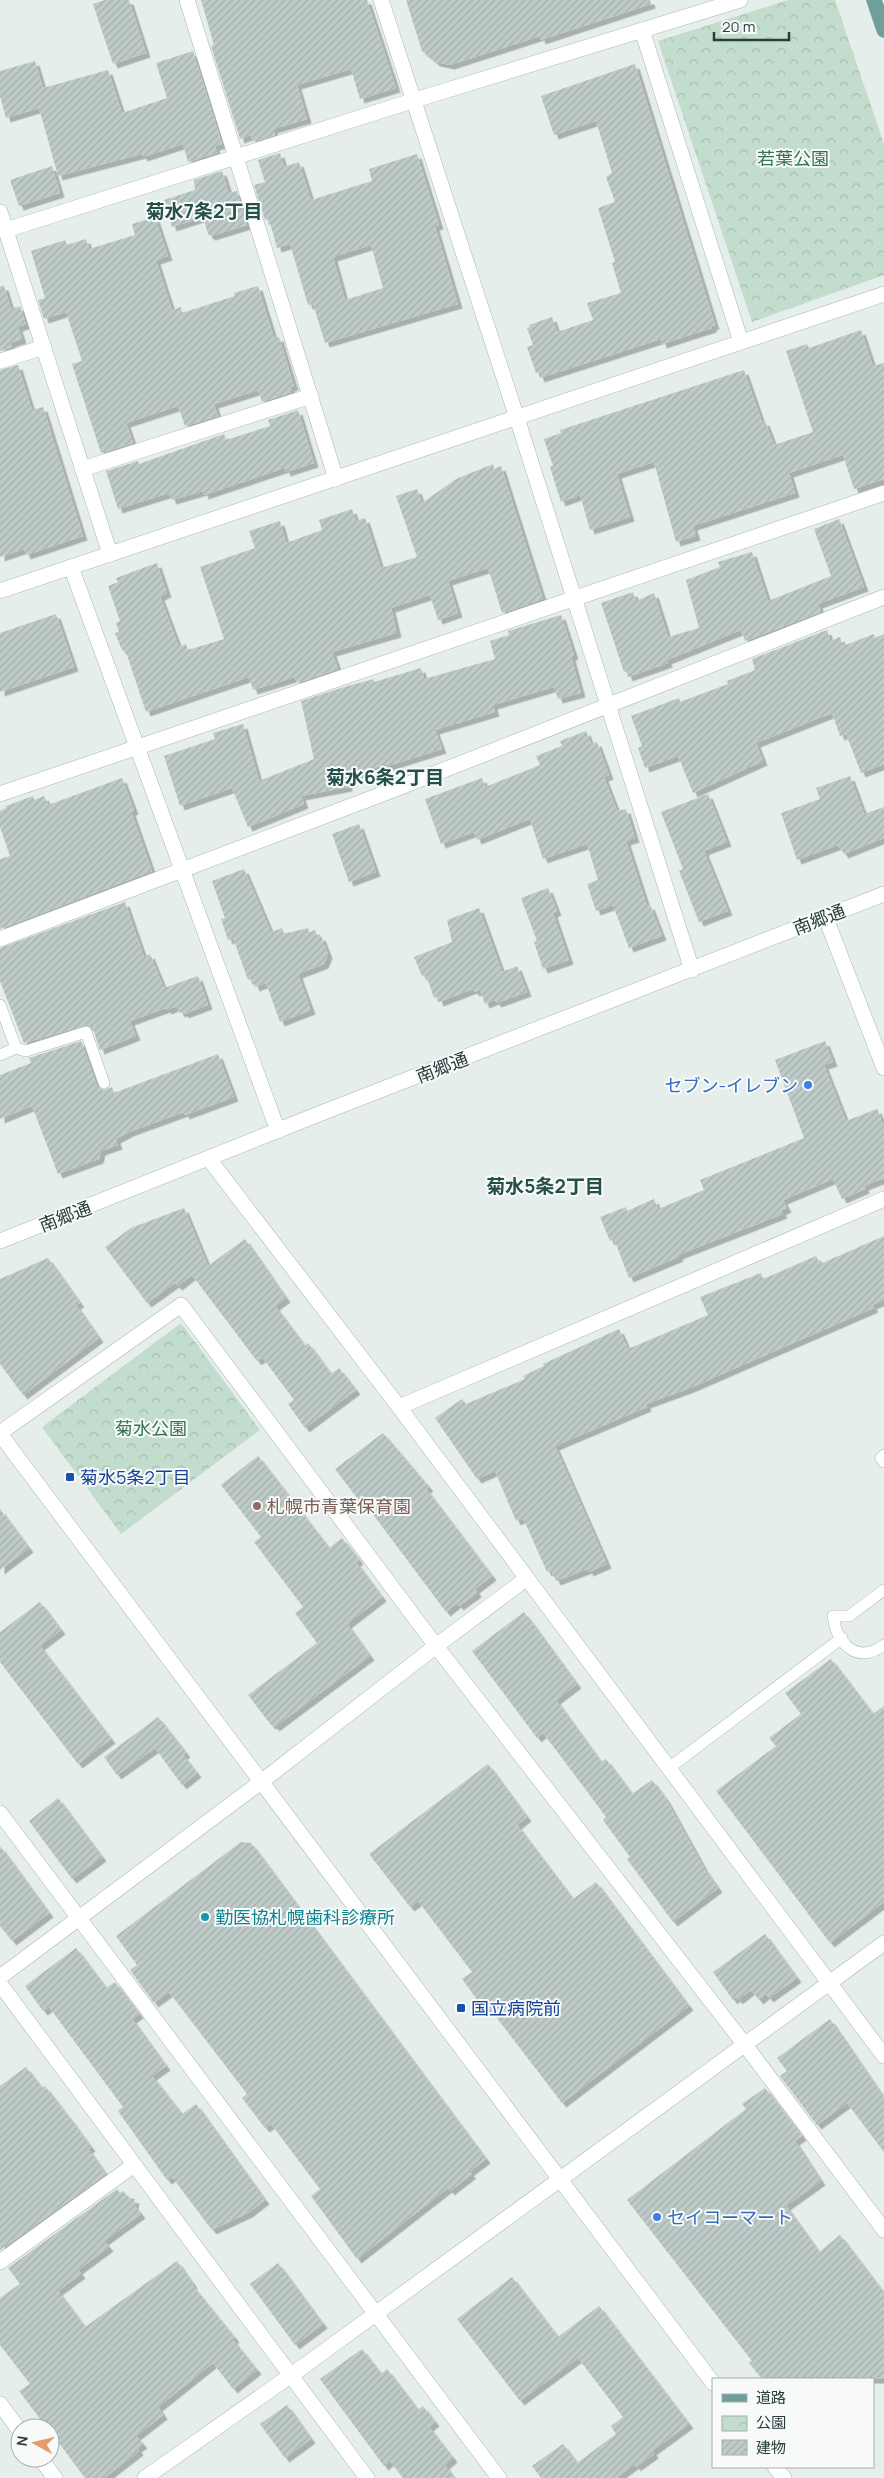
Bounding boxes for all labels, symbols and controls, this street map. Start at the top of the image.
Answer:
scale bar [714,10,789,42]
text: 20 m [722,16,755,37]
park label: 若葉公園 [757,146,829,170]
district label: 菊水7条2丁目 [146,198,262,224]
district label: 菊水6条2丁目 [326,764,444,790]
street label: 南郷通 [789,898,849,940]
street label: 南郷通 [412,1046,472,1088]
place label: セブン-イレブン [664,1073,798,1097]
marker: セブン-イレブン [802,1079,814,1091]
district label: 菊水5条2丁目 [486,1173,604,1199]
street label: 南郷通 [35,1195,95,1237]
park label: 菊水公園 [115,1416,187,1440]
place label: 菊水5条2丁目 [80,1465,191,1489]
marker: 菊水5条2丁目 [64,1471,76,1483]
place label: 札幌市青葉保育園 [267,1494,411,1518]
marker: 札幌市青葉保育園 [251,1500,263,1512]
place label: 勤医協札幌歯科診療所 [215,1905,395,1929]
marker: 勤医協札幌歯科診療所 [199,1911,211,1923]
place label: 国立病院前 [471,1996,561,2020]
marker: 国立病院前 [455,2002,467,2014]
place label: セイコーマート [667,2205,793,2229]
marker: セイコーマート [651,2211,663,2223]
legend [712,2378,874,2468]
text: 道路 [756,2387,786,2408]
text: 公園 [756,2412,786,2433]
north arrow [10,2418,60,2468]
text: N [12,2435,32,2447]
text: 建物 [756,2437,786,2458]

